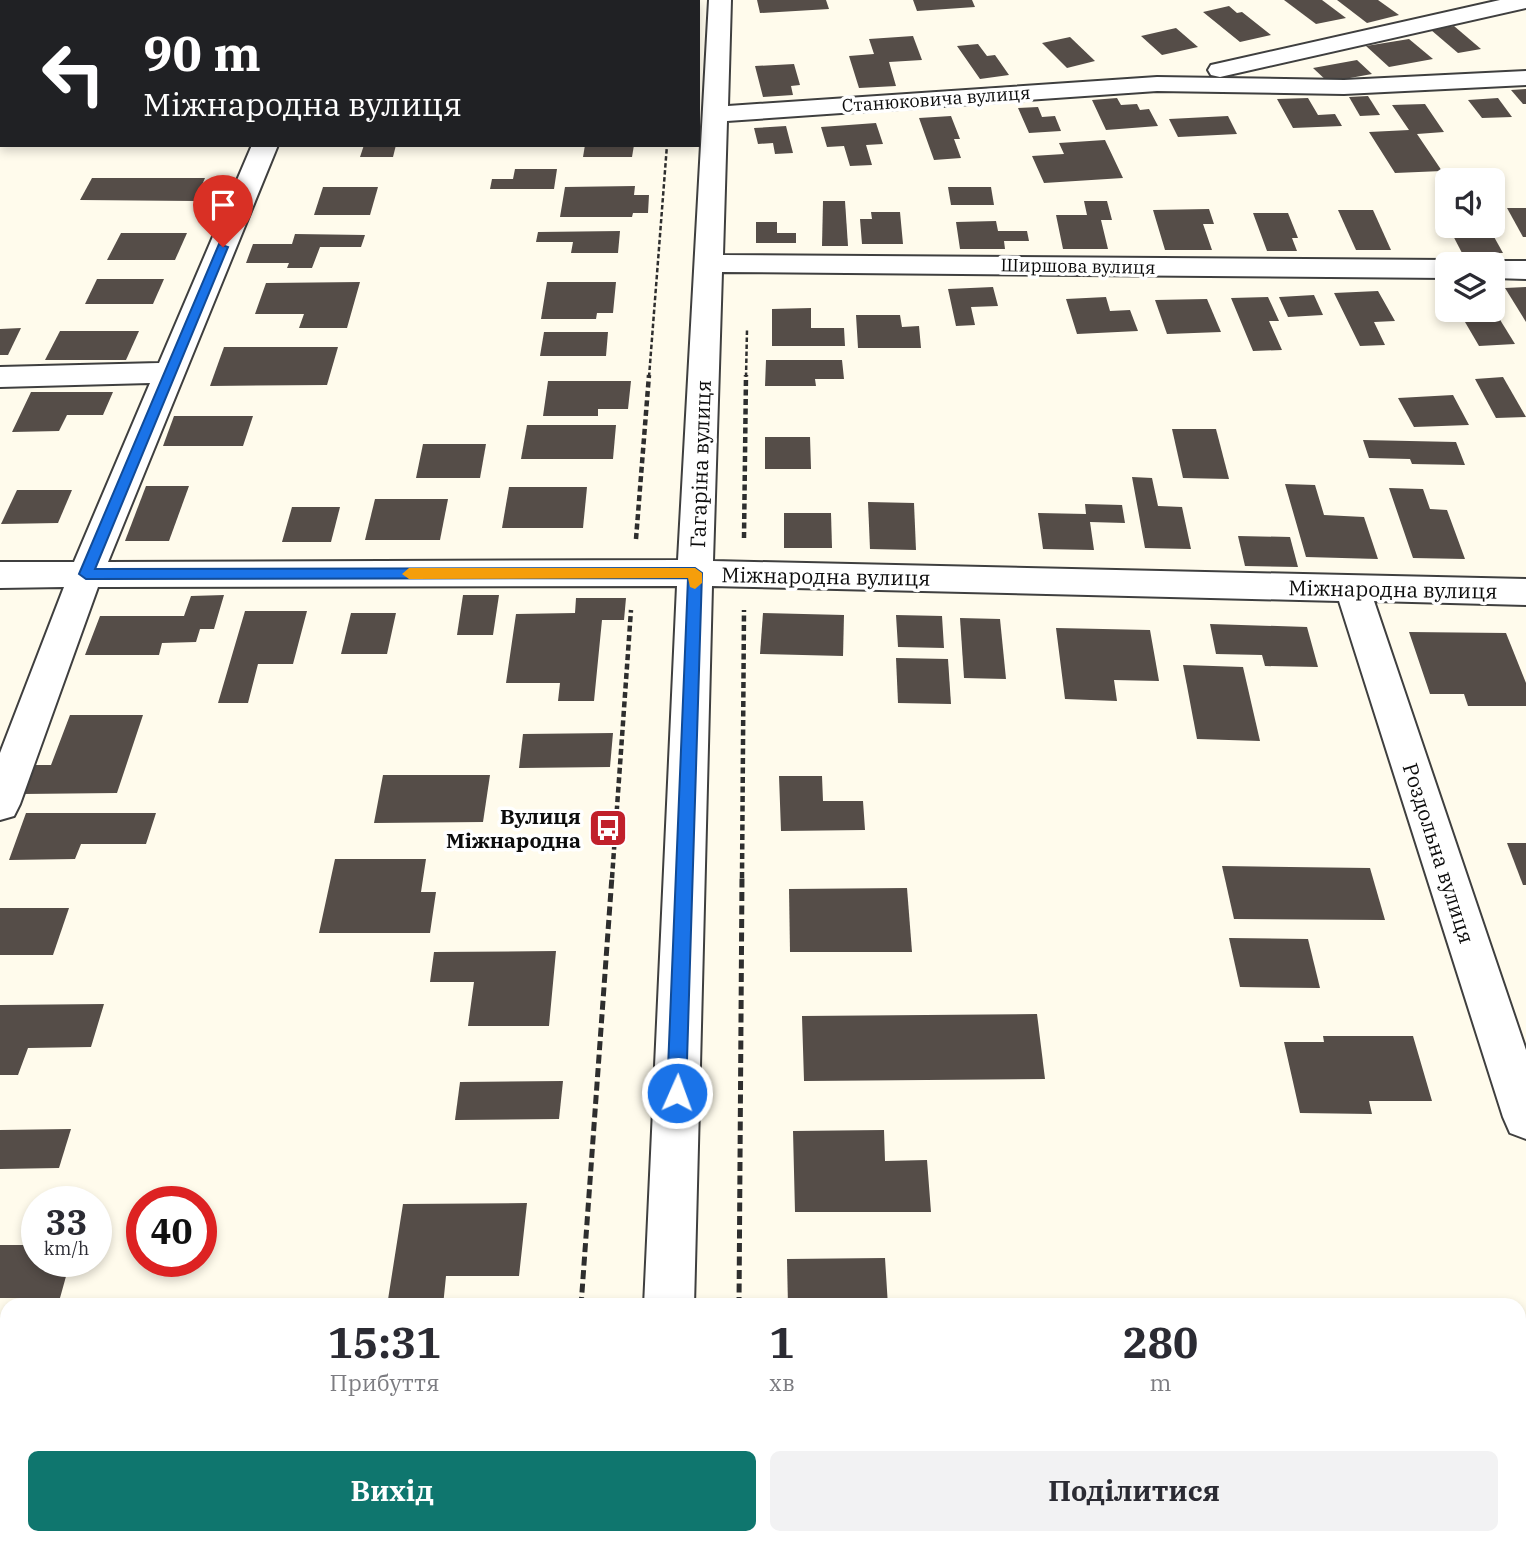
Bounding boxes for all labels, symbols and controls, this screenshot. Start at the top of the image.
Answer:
text: 90 m [143,21,261,84]
icon: left [28,28,119,119]
street label: Станюковича вулиця [841,81,1031,117]
text: Міжнародна вулиця [143,83,462,125]
map controls [1435,168,1505,322]
button: sound [1435,168,1505,238]
pin [193,175,253,247]
icon: arrive [204,186,242,224]
button: layers [1435,252,1505,322]
street label: Ширшова вулиця [1000,253,1156,279]
street label: Гагаріна вулиця [683,379,717,549]
street label: Міжнародна вулиця [721,560,931,592]
street label: Міжнародна вулиця [1288,573,1498,605]
street label: Роздольна вулиця [1397,759,1481,947]
place label: Вулиця Міжнародна [446,802,581,854]
bus stop icon: Вулиця Міжнародна [587,807,629,849]
position arrow [640,1056,714,1130]
speed limit sign: 40 [126,1186,217,1277]
text: 33 [45,1199,88,1245]
text: km/h [44,1237,89,1260]
text: 15:31 [328,1315,441,1370]
text: 1 [769,1315,795,1370]
text: 280 [1123,1315,1198,1370]
text: Прибуття [330,1367,439,1397]
text: хв [769,1367,795,1397]
text: m [1149,1367,1171,1397]
button: Вихід [28,1451,756,1531]
button: Поділитися [770,1451,1498,1531]

